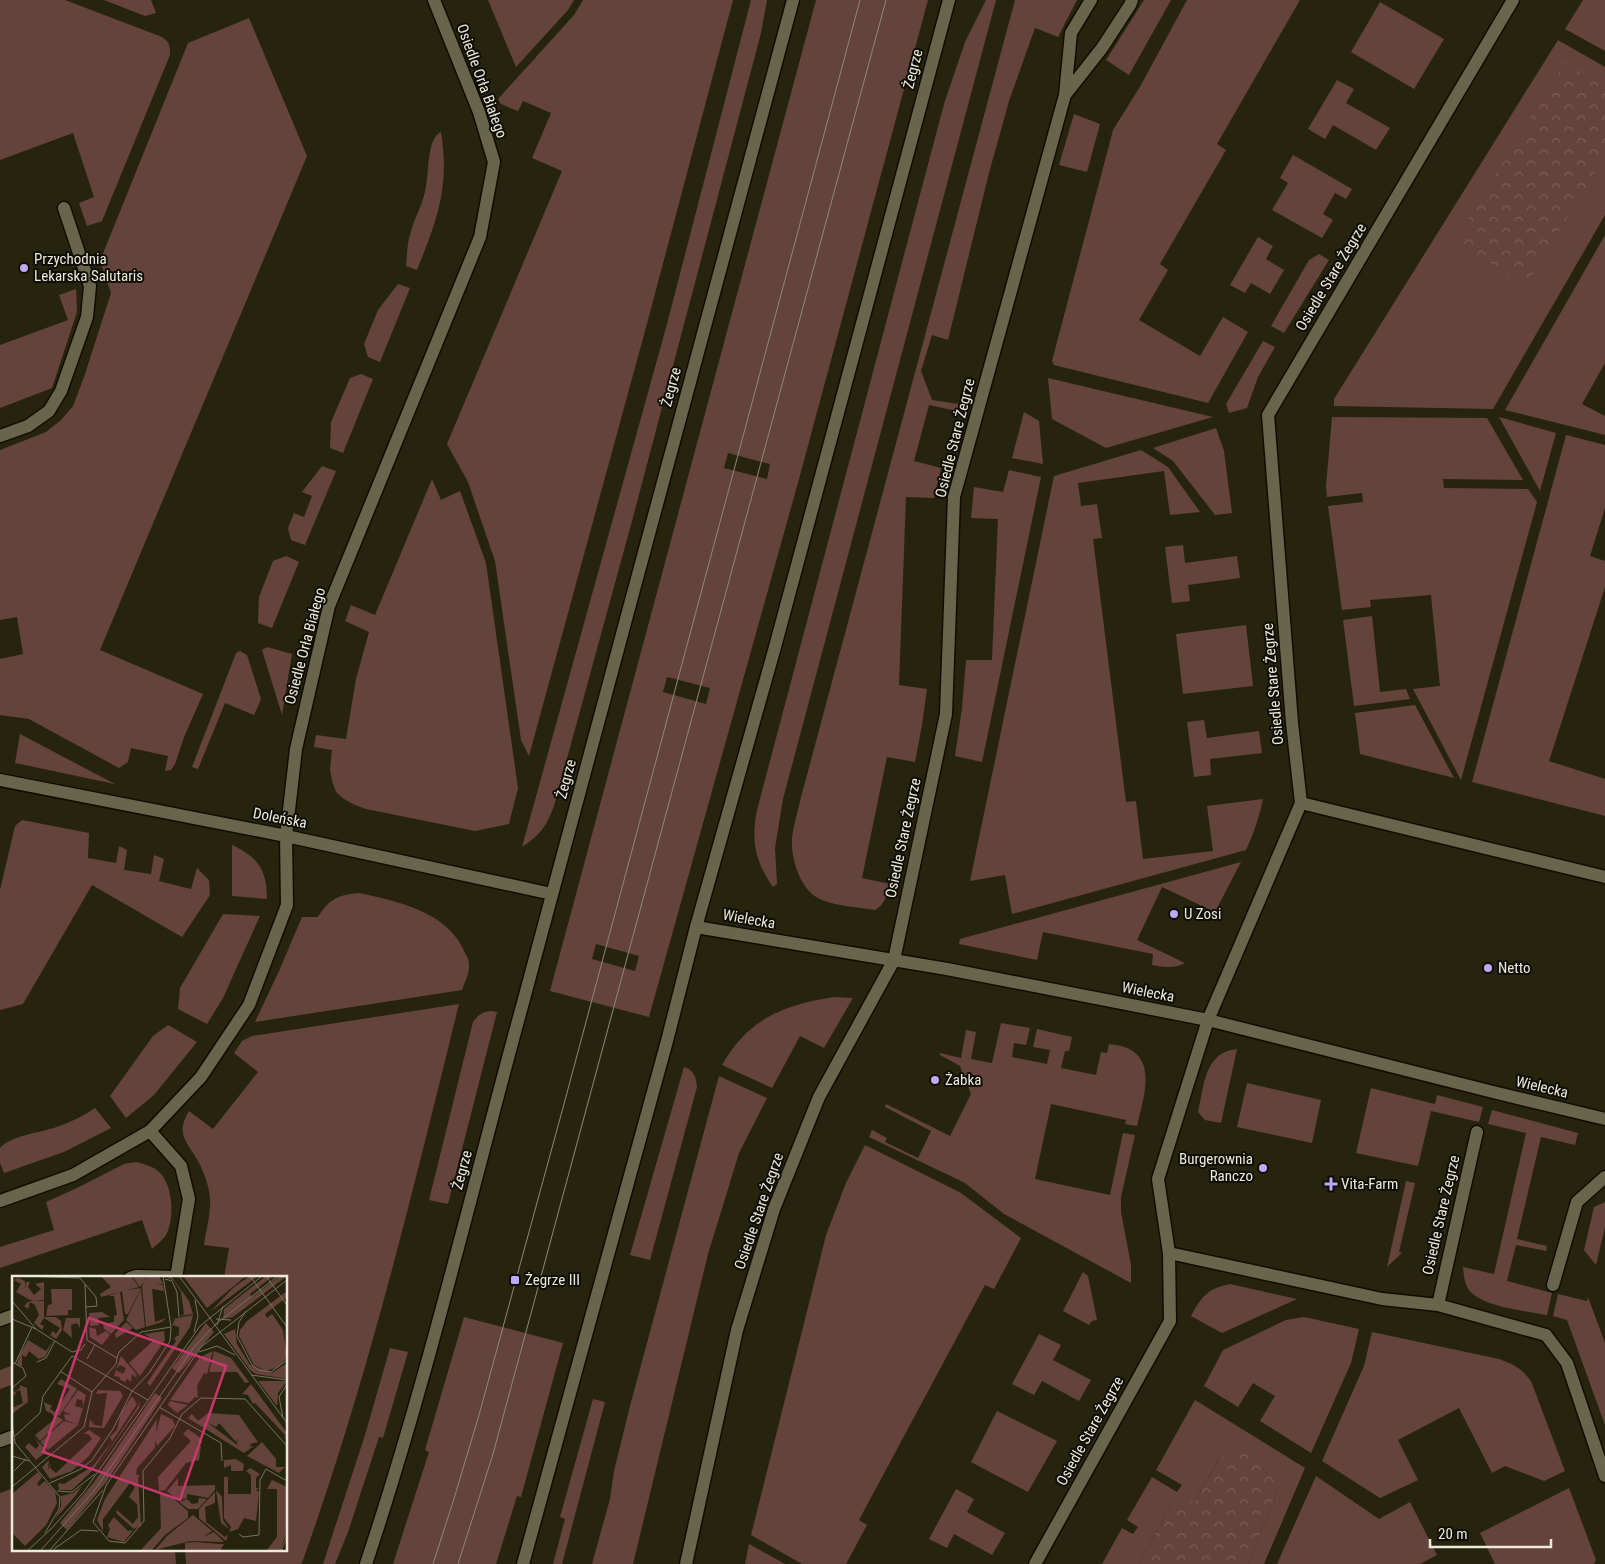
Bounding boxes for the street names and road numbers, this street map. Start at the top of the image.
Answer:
street label: Osiedle Orła Białego [453,21,511,141]
street label: Żegrze [899,47,927,91]
street label: Osiedle Stare Żegrze [1292,220,1370,334]
street label: Żegrze [657,365,685,409]
street label: Osiedle Stare Żegrze [931,377,979,499]
street label: Osiedle Orła Białego [281,586,329,706]
street label: Osiedle Stare Żegrze [1259,622,1287,746]
street label: Żegrze [552,757,580,801]
street label: Osiedle Stare Żegrze [881,776,925,900]
street label: Doleńska [251,804,309,832]
street label: Wielecka [721,906,777,932]
street label: Wielecka [1120,978,1176,1006]
street label: Wielecka [1514,1072,1570,1102]
street label: Żegrze [448,1148,476,1192]
street label: Osiedle Stare Żegrze [731,1150,787,1272]
street label: Osiedle Stare Żegrze [1418,1153,1464,1277]
street label: Osiedle Stare Żegrze [1053,1373,1127,1489]

